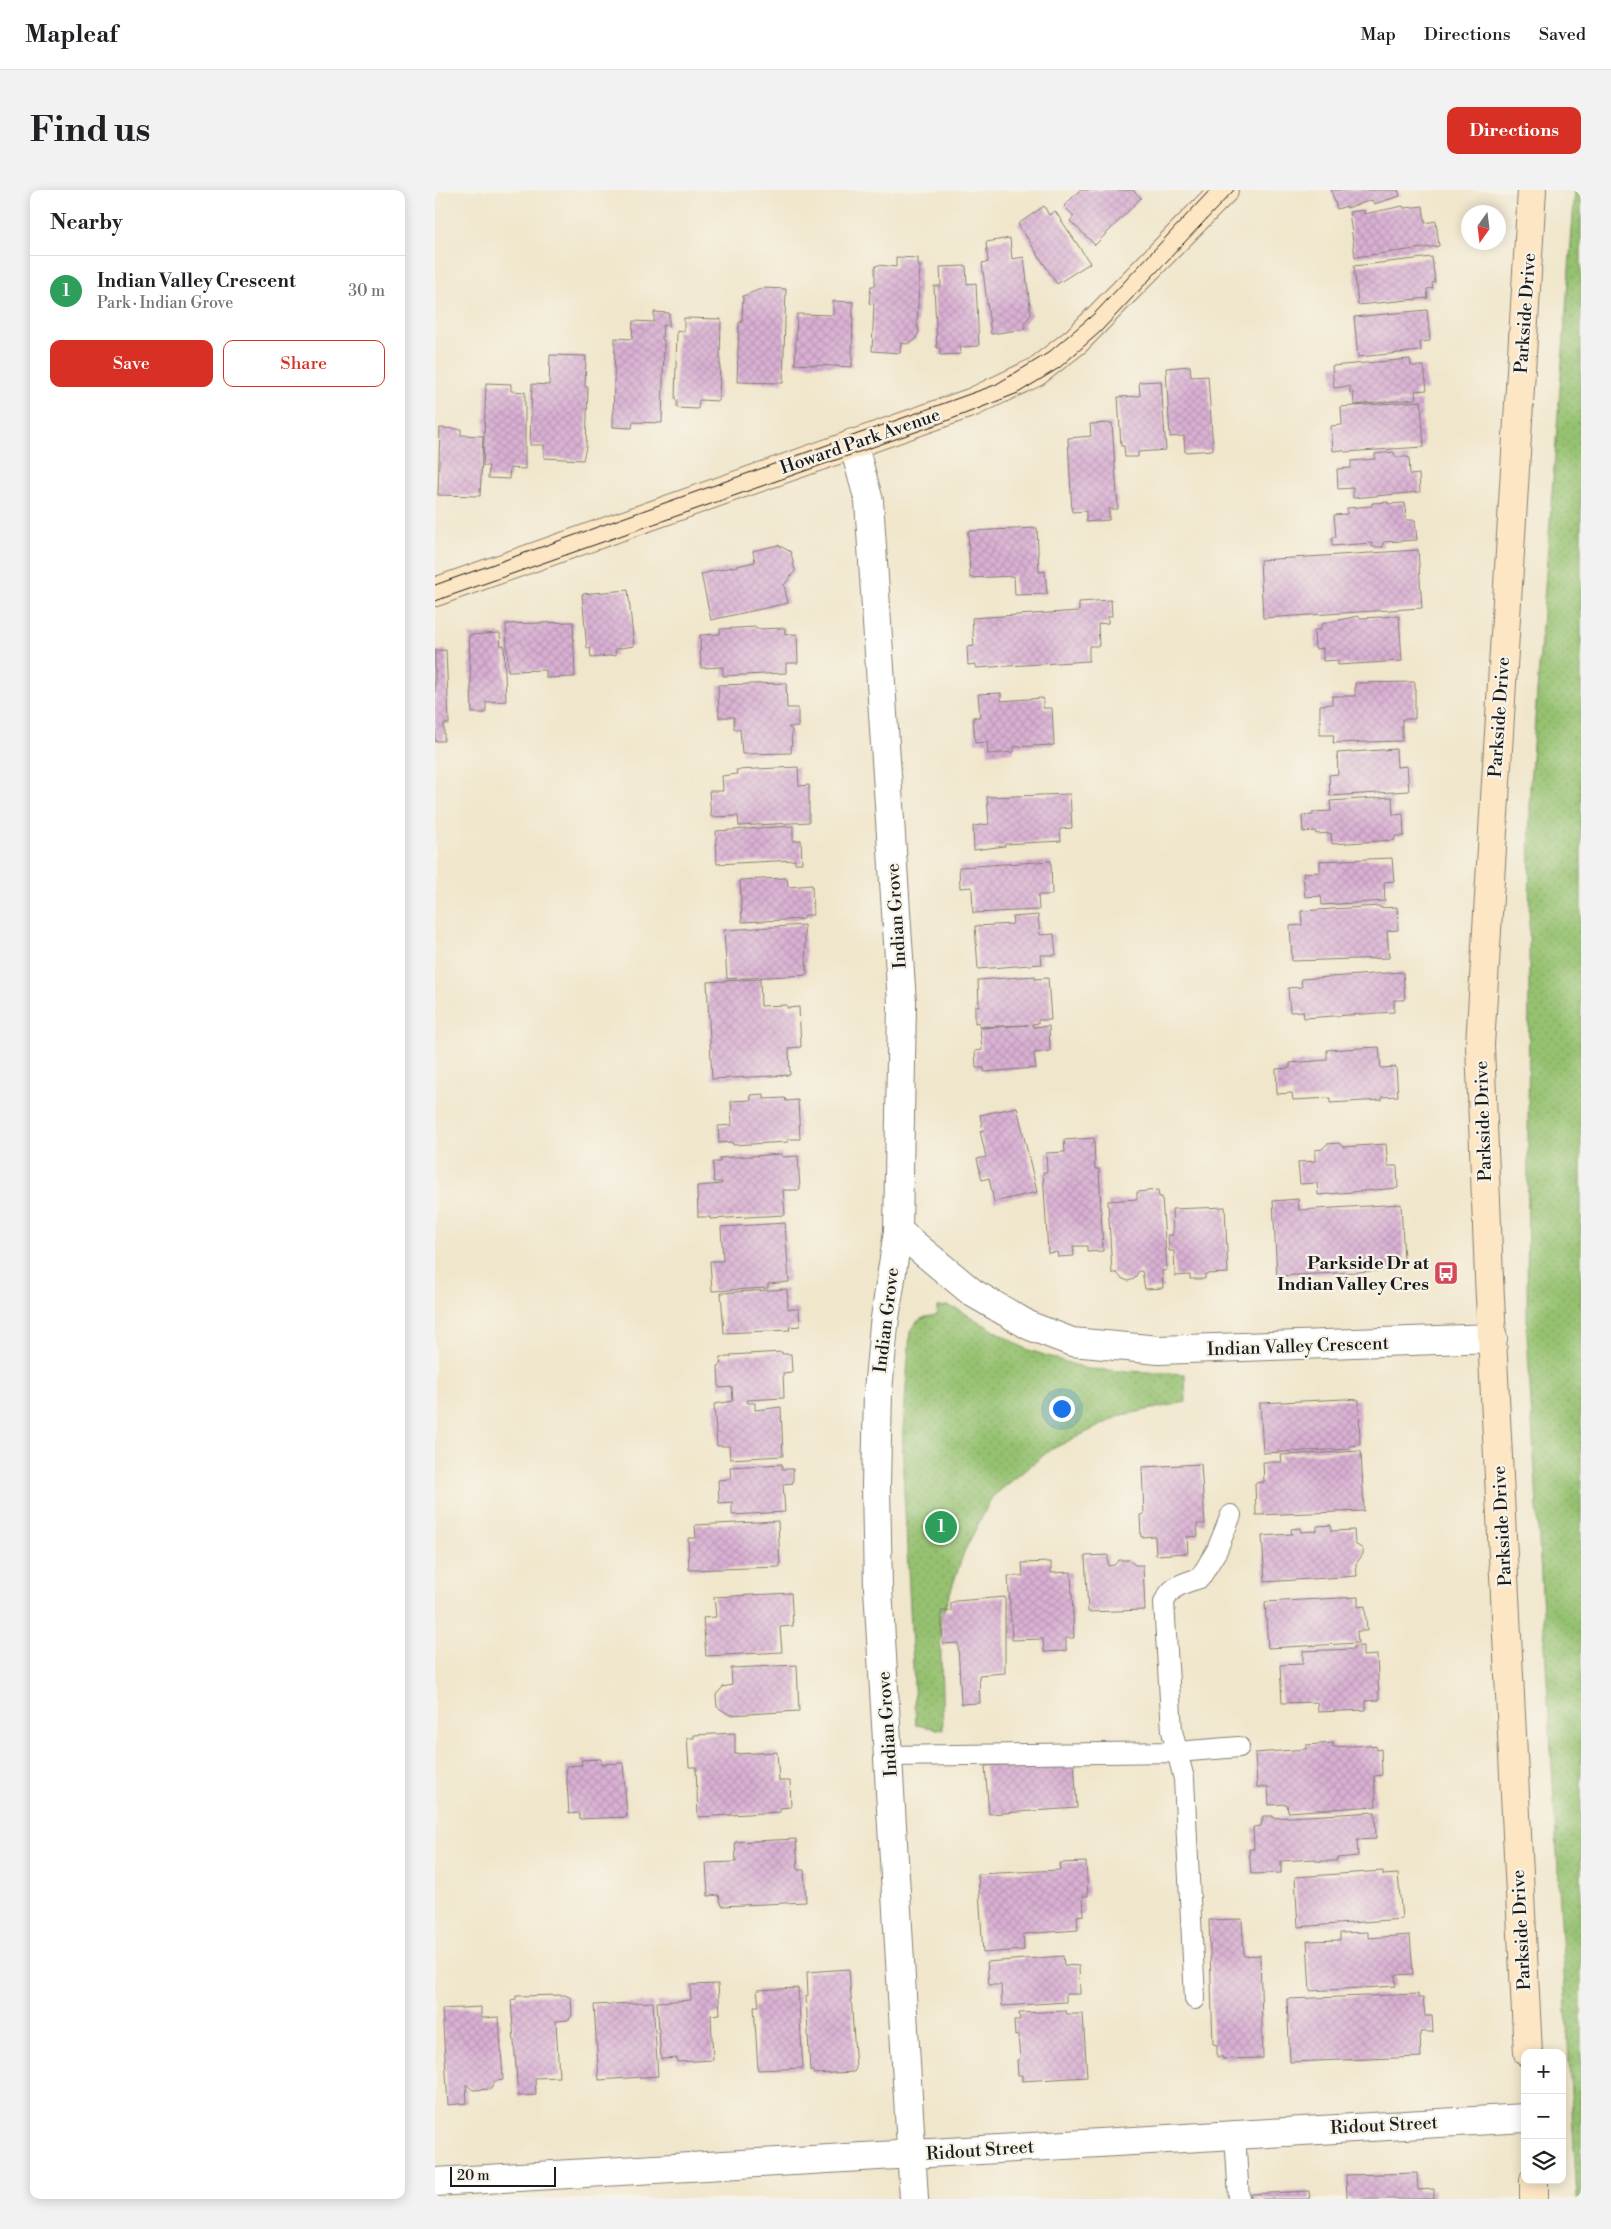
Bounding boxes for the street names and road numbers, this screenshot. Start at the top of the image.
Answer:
street label: Parkside Drive [1510,252,1541,374]
street label: Howard Park Avenue [777,403,943,480]
street label: Parkside Drive [1484,656,1515,778]
street label: Indian Grove [881,862,912,969]
street label: Parkside Drive [1470,1060,1497,1182]
street label: Indian Grove [869,1266,904,1374]
street label: Indian Valley Crescent [1207,1332,1390,1361]
street label: Parkside Drive [1488,1465,1517,1587]
street label: Indian Grove [872,1670,903,1777]
street label: Parkside Drive [1507,1869,1536,1991]
street label: Ridout Street [1330,2111,1439,2140]
street label: Ridout Street [925,2135,1035,2166]

